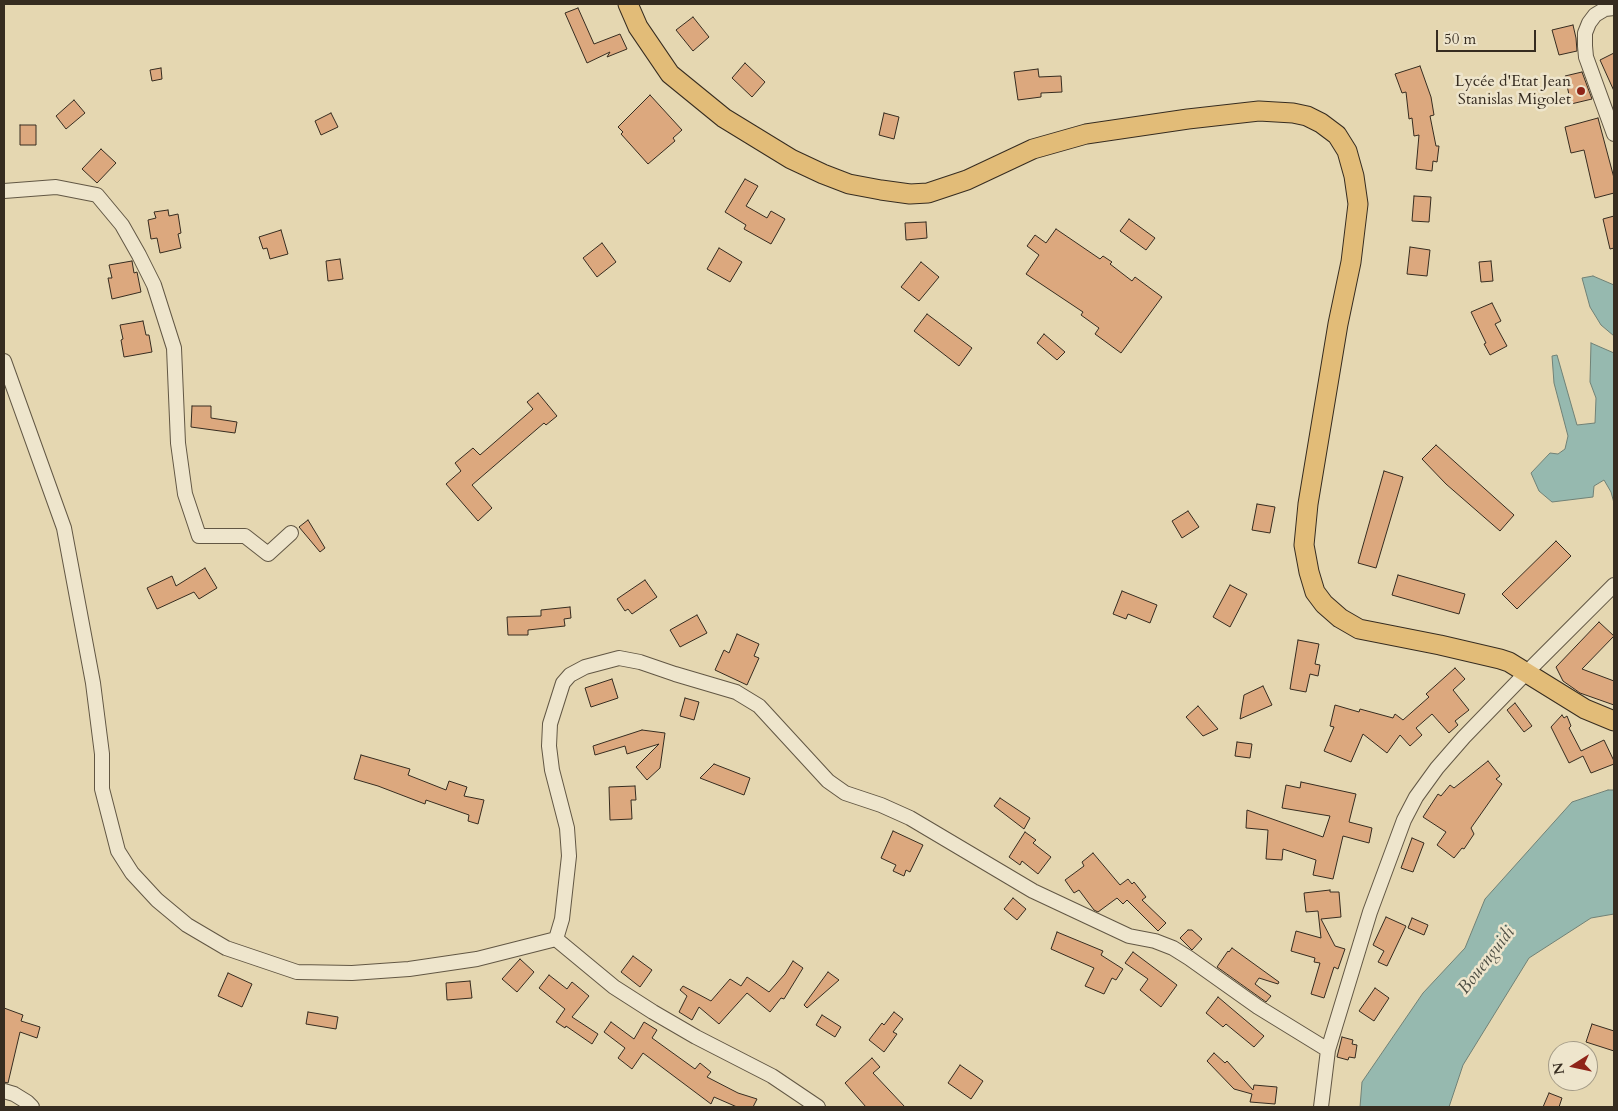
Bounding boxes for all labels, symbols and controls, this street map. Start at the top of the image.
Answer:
scale bar [1438,20,1538,52]
text: 50 m [1444,29,1476,49]
place label: Lycée d'Etat Jean Stanislas Migolet [1455,72,1571,110]
marker: Lycée d'Etat Jean Stanislas Migolet [1575,85,1587,97]
water label: Bouenguidi [1454,923,1520,999]
north arrow [1548,1041,1598,1091]
text: N [1548,1061,1569,1076]

